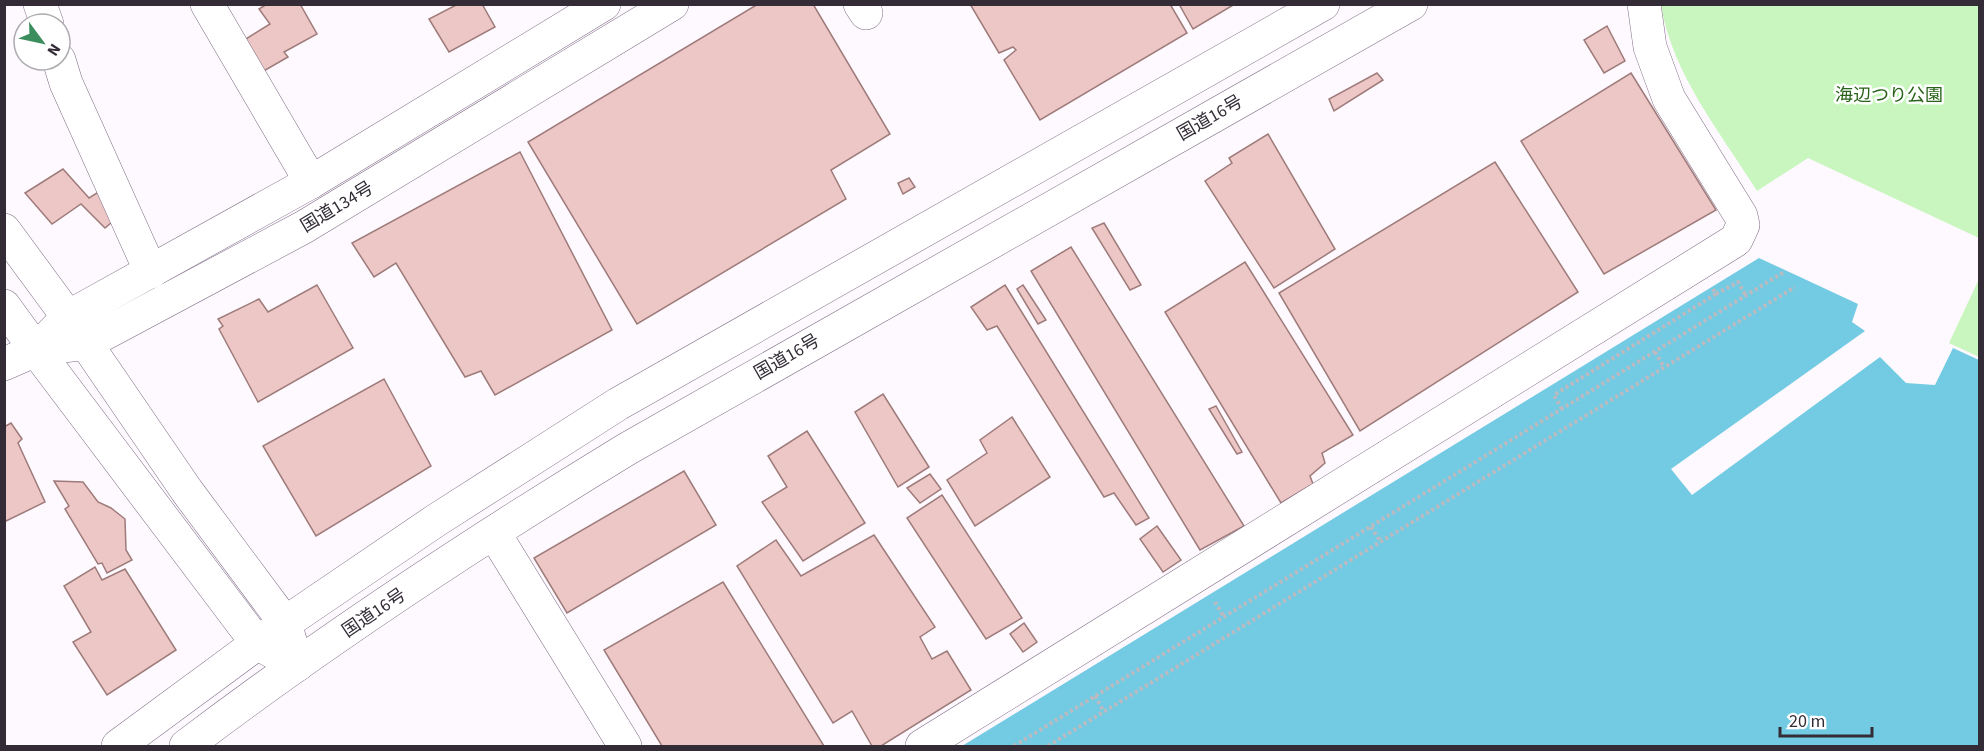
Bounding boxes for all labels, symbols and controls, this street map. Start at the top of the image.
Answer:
north arrow [12,12,72,72]
text: N [42,39,66,60]
park label: 海辺つり公園 [1835,83,1943,108]
street label: 国道16号 [1173,89,1247,147]
street label: 国道134号 [296,175,378,239]
street label: 国道16号 [750,328,824,386]
street label: 国道16号 [337,583,411,643]
scale bar [1780,700,1872,738]
text: 20 m [1789,709,1825,734]

